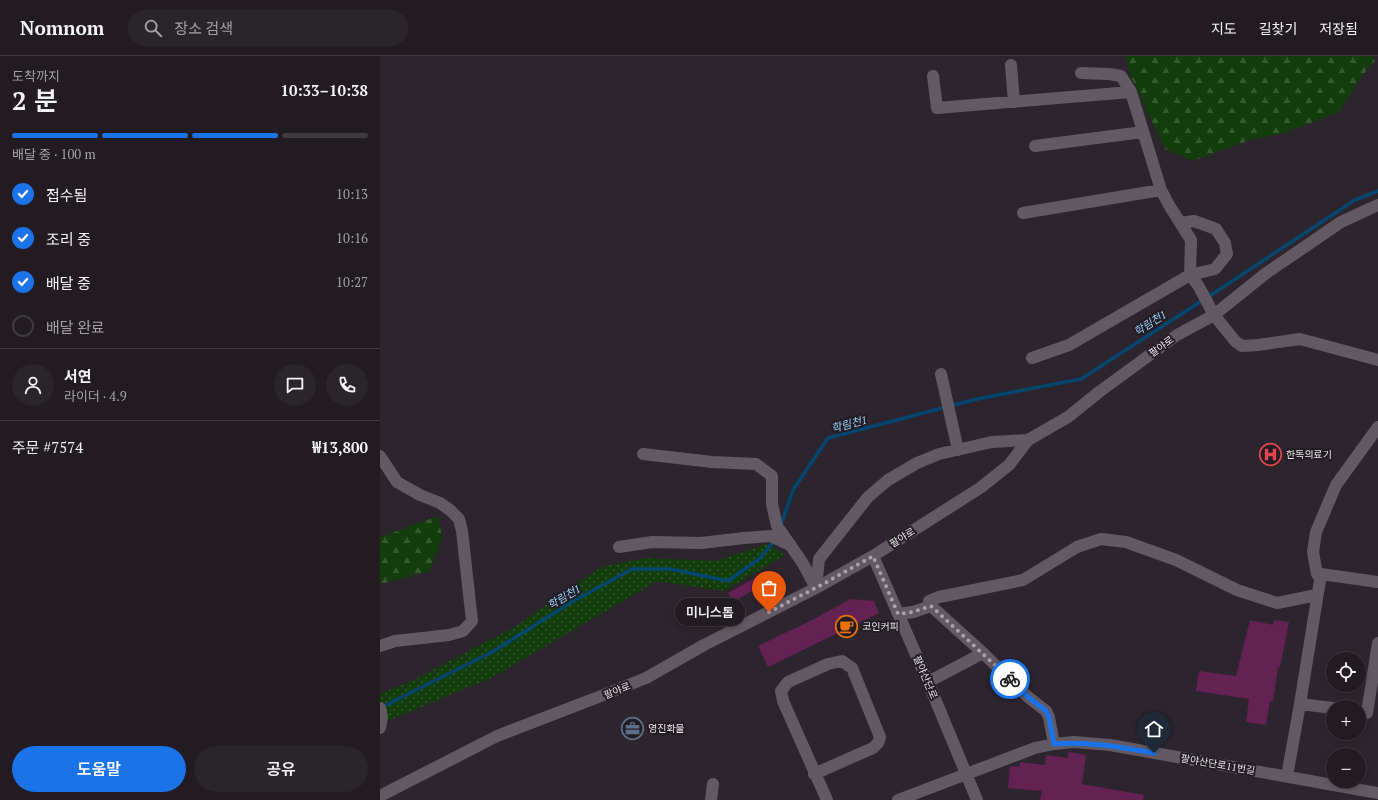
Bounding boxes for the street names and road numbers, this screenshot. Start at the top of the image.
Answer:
street label: 팔야로 [1146,333,1176,360]
street label: 팔야로 [887,525,917,550]
street label: 팔야산단로 [911,653,941,701]
street label: 팔야로 [602,679,632,702]
street label: 팔야산단로11번길 [1180,752,1256,777]

